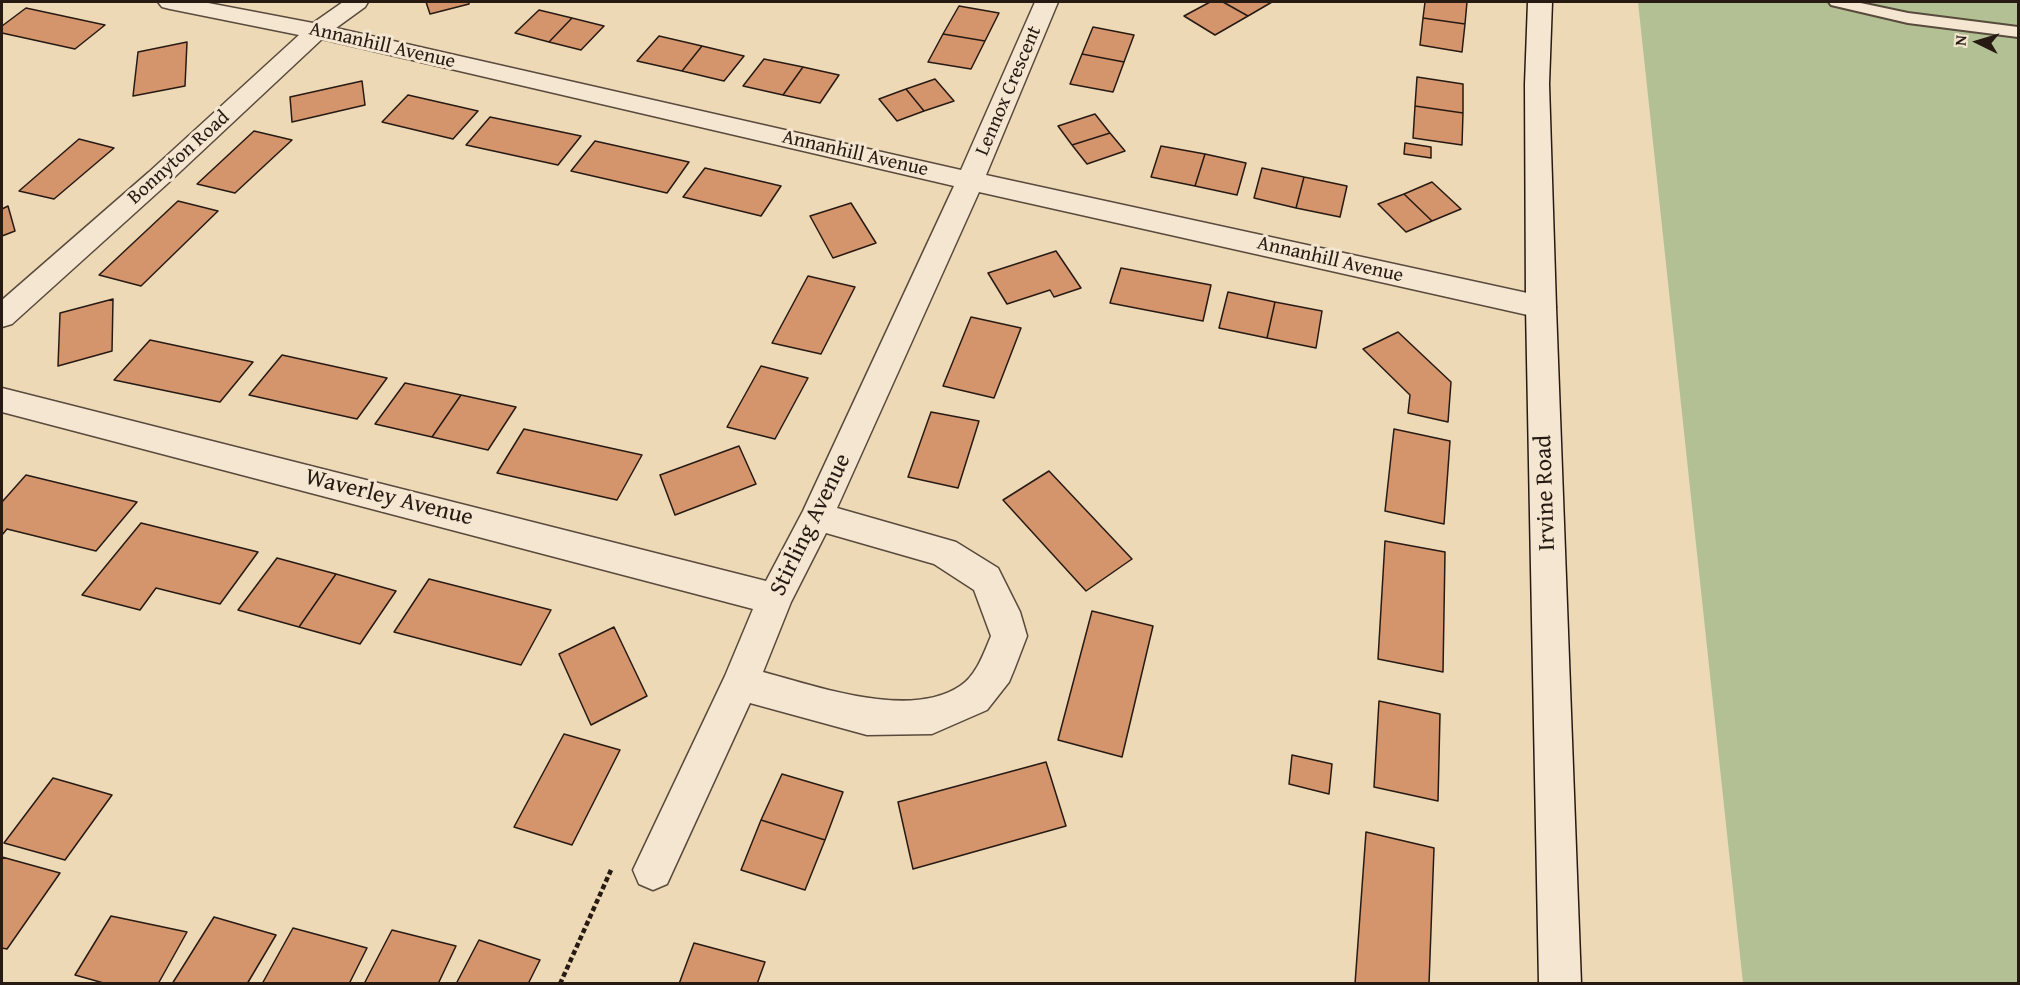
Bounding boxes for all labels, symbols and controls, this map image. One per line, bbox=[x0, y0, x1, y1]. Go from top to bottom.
north arrow bbox=[1948, 12, 2008, 72]
street label: Annanhill Avenue bbox=[307, 18, 457, 74]
street label: Lennox Crescent bbox=[971, 22, 1047, 160]
text: N bbox=[1948, 34, 1972, 47]
street label: Bonnyton Road bbox=[123, 106, 235, 210]
street label: Annanhill Avenue bbox=[780, 126, 930, 182]
street label: Annanhill Avenue bbox=[1255, 232, 1405, 288]
street label: Irvine Road bbox=[1530, 434, 1562, 552]
street label: Stirling Avenue bbox=[764, 449, 858, 601]
street label: Waverley Avenue bbox=[302, 463, 476, 533]

